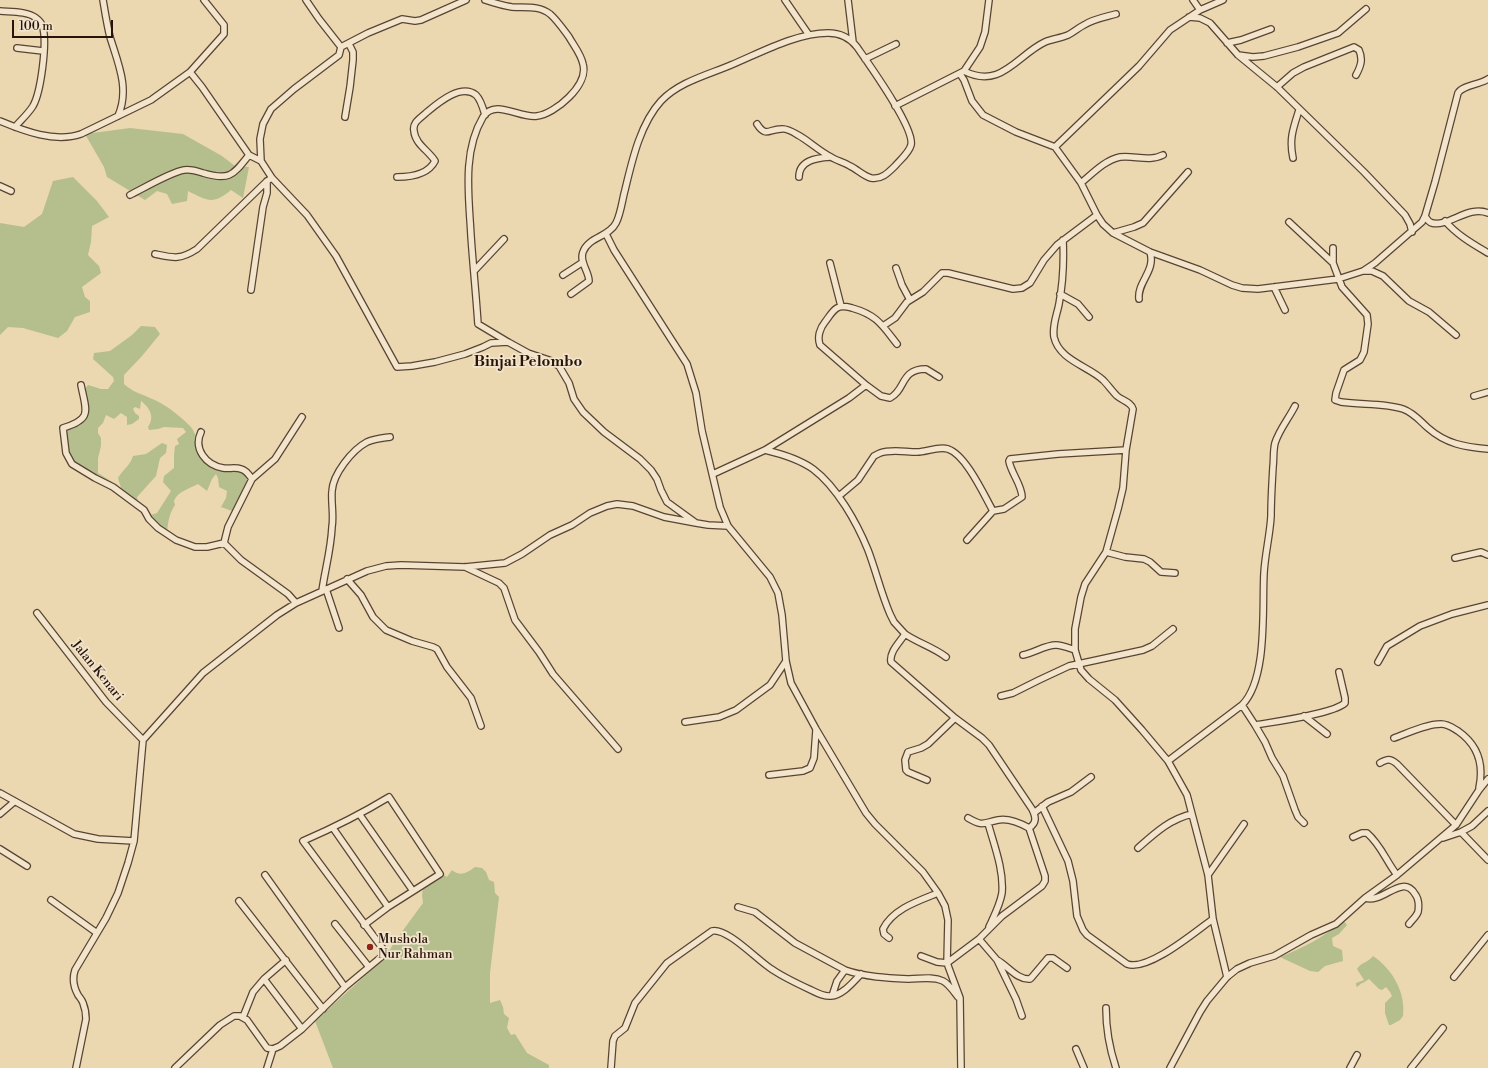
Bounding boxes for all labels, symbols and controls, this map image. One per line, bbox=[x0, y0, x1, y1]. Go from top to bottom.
scale bar bbox=[14, 12, 115, 38]
text: 100 m bbox=[19, 19, 53, 34]
district label: Binjai Pelombo bbox=[474, 353, 582, 371]
street label: Jalan Kenari bbox=[68, 638, 126, 704]
place label: Mushola Nur Rahman bbox=[378, 932, 453, 963]
marker: Mushola Nur Rahman bbox=[365, 942, 375, 952]

